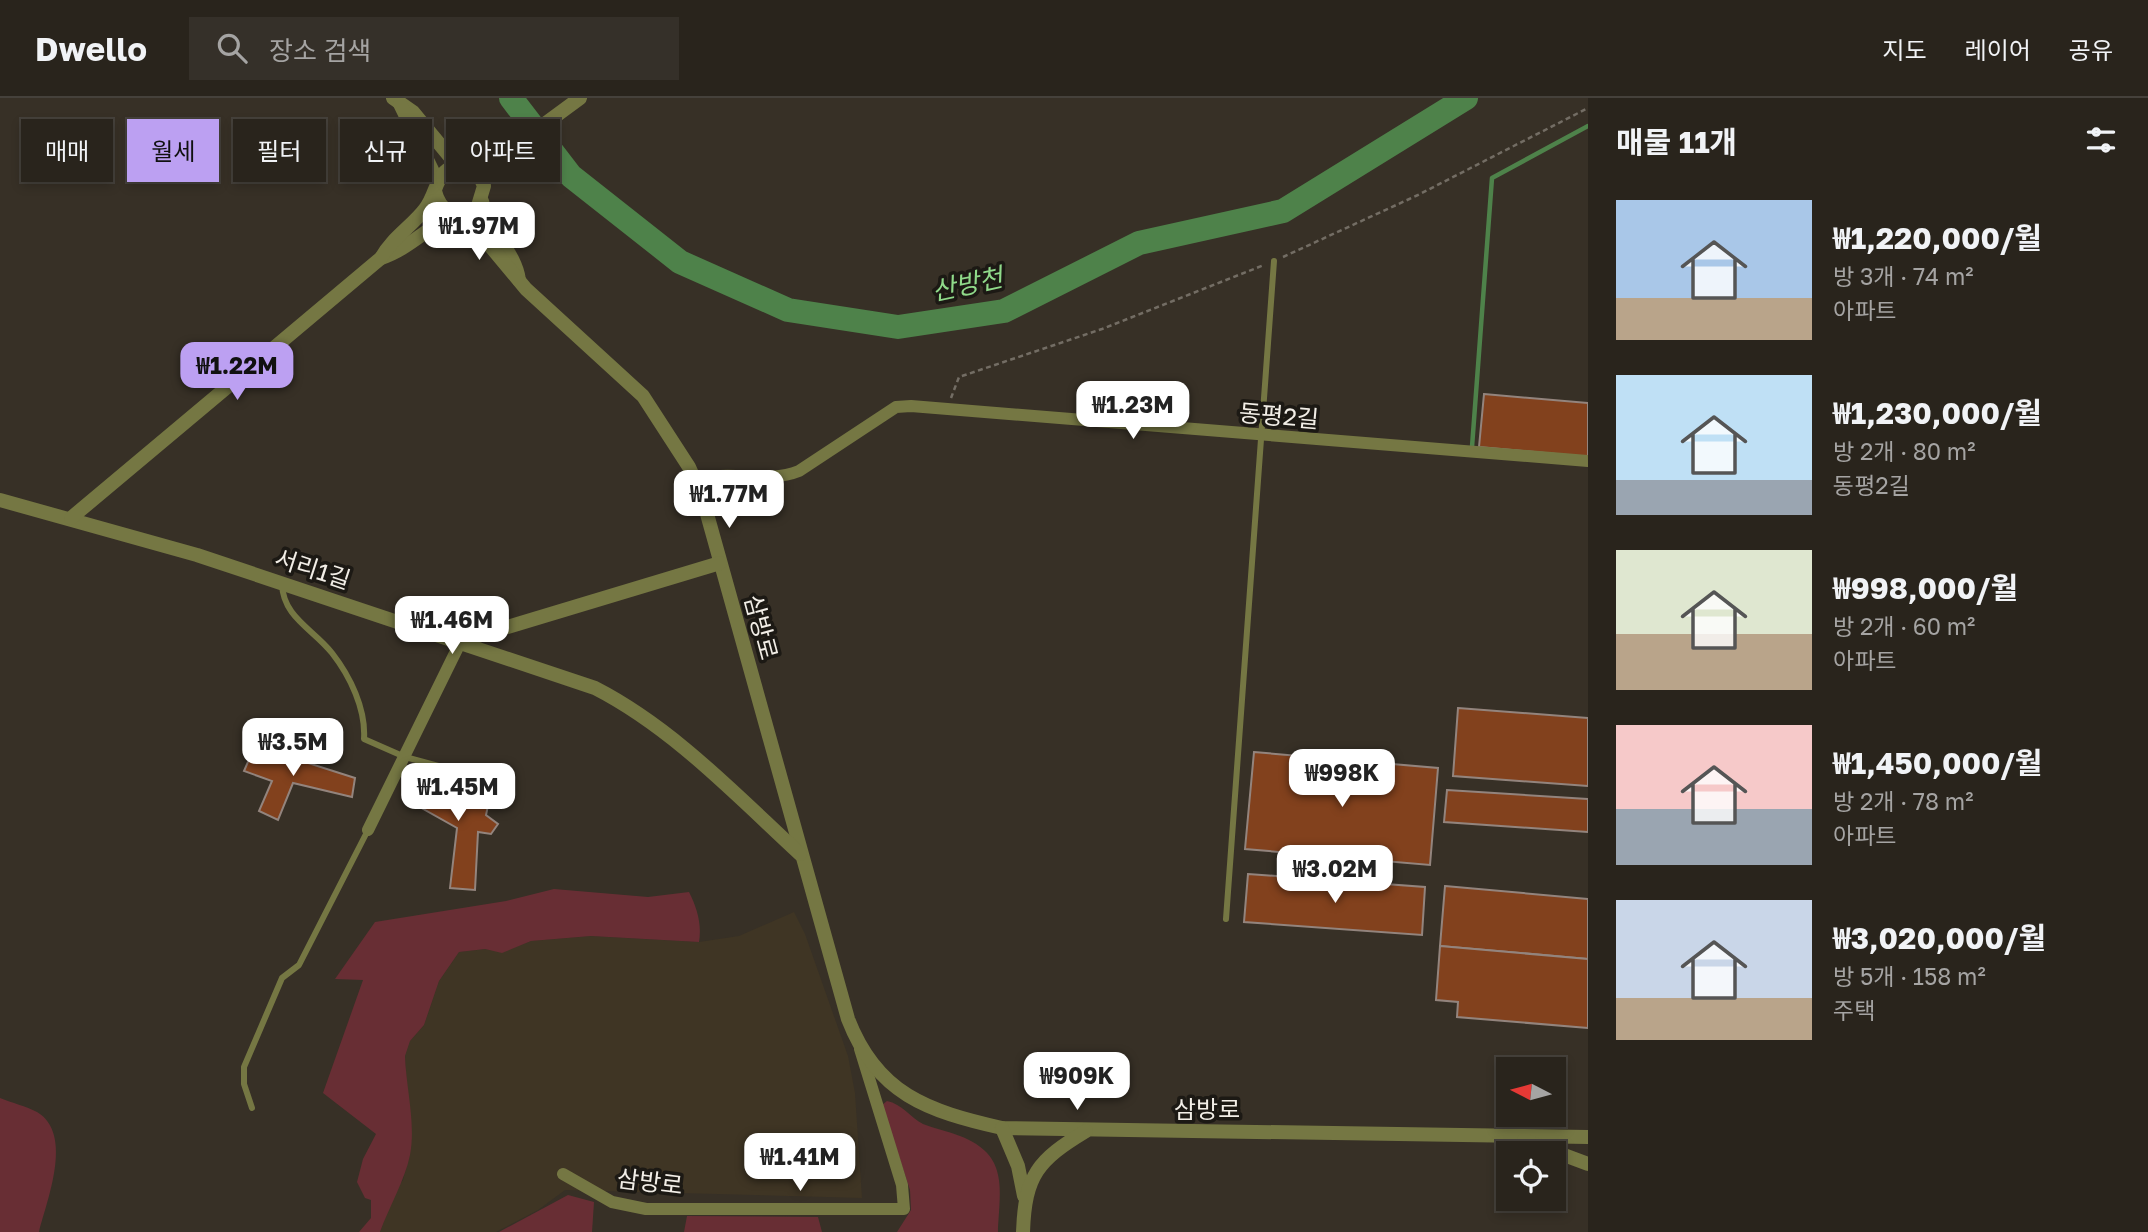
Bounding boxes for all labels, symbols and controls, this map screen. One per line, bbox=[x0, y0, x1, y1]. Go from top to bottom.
search box bbox=[189, 17, 679, 80]
text: Dwello bbox=[35, 29, 147, 68]
icon: search bbox=[213, 29, 251, 67]
text: 장소 검색 bbox=[269, 35, 371, 66]
text: 지도 bbox=[1882, 35, 1927, 64]
text: 레이어 bbox=[1965, 35, 2031, 64]
text: 공유 bbox=[2069, 35, 2113, 64]
chip: 매매 bbox=[21, 119, 113, 182]
chip: 월세 bbox=[127, 119, 219, 182]
chip: 필터 bbox=[233, 119, 326, 182]
chip: 신규 bbox=[340, 119, 432, 182]
chip: 아파트 bbox=[446, 119, 560, 182]
icon: filters bbox=[2082, 121, 2120, 159]
text: 매물 11개 bbox=[1616, 124, 1737, 160]
pin: ₩1.97M bbox=[422, 202, 536, 262]
text: ₩1.97M bbox=[439, 211, 519, 239]
text: ₩1,220,000/월 bbox=[1833, 220, 2042, 256]
icon: home bbox=[1672, 228, 1756, 312]
water label: 산방천 bbox=[929, 261, 1008, 307]
text: 방 3개 · 74 m² bbox=[1833, 262, 1974, 290]
text: 아파트 bbox=[1833, 296, 1896, 324]
pin: ₩1.22M bbox=[180, 342, 294, 402]
text: ₩1.22M bbox=[196, 351, 278, 379]
pin: ₩1.23M bbox=[1076, 382, 1190, 441]
text: ₩1.23M bbox=[1092, 390, 1174, 418]
text: ₩1,230,000/월 bbox=[1833, 395, 2042, 431]
street label: 동평2길 bbox=[1238, 397, 1320, 433]
icon: home bbox=[1672, 403, 1756, 487]
text: 방 2개 · 80 m² bbox=[1833, 437, 1976, 465]
pin: ₩1.77M bbox=[672, 470, 786, 530]
text: 동평2길 bbox=[1833, 471, 1910, 499]
text: ₩1.77M bbox=[690, 479, 768, 507]
street label: 서리1길 bbox=[271, 542, 355, 594]
text: ₩998,000/월 bbox=[1833, 570, 2018, 606]
icon: home bbox=[1672, 578, 1756, 662]
street label: 삼방로 bbox=[739, 591, 785, 663]
pin: ₩1.46M bbox=[395, 596, 509, 656]
text: ₩1.46M bbox=[411, 605, 493, 633]
text: 방 2개 · 60 m² bbox=[1833, 612, 1975, 640]
text: 아파트 bbox=[1833, 646, 1896, 674]
pin: ₩3.5M bbox=[244, 718, 342, 778]
text: ₩3.5M bbox=[258, 727, 328, 755]
text: ₩1,450,000/월 bbox=[1833, 745, 2042, 781]
pin: ₩998K bbox=[1293, 750, 1391, 809]
icon: home bbox=[1672, 753, 1756, 837]
text: ₩998K bbox=[1305, 758, 1379, 786]
pin: ₩1.45M bbox=[401, 764, 515, 823]
text: ₩1.45M bbox=[417, 772, 499, 800]
text: 방 2개 · 78 m² bbox=[1833, 787, 1973, 815]
text: 아파트 bbox=[1833, 821, 1896, 849]
pin: ₩3.02M bbox=[1278, 846, 1392, 905]
text: ₩3.02M bbox=[1293, 854, 1377, 882]
text: ₩3,020,000/월 bbox=[1833, 920, 2046, 956]
icon: home bbox=[1672, 928, 1756, 1012]
text: 방 5개 · 158 m² bbox=[1833, 962, 1986, 990]
text: 주택 bbox=[1833, 996, 1875, 1024]
pin: ₩909K bbox=[1028, 1052, 1126, 1112]
north arrow bbox=[1496, 1057, 1566, 1127]
map controls bbox=[1496, 1057, 1566, 1211]
text: ₩909K bbox=[1040, 1061, 1114, 1089]
street label: 삼방로 bbox=[1174, 1094, 1240, 1123]
pin: ₩1.41M bbox=[743, 1134, 857, 1193]
button: locate bbox=[1496, 1141, 1566, 1211]
text: ₩1.41M bbox=[760, 1142, 840, 1170]
street label: 삼방로 bbox=[615, 1163, 685, 1199]

